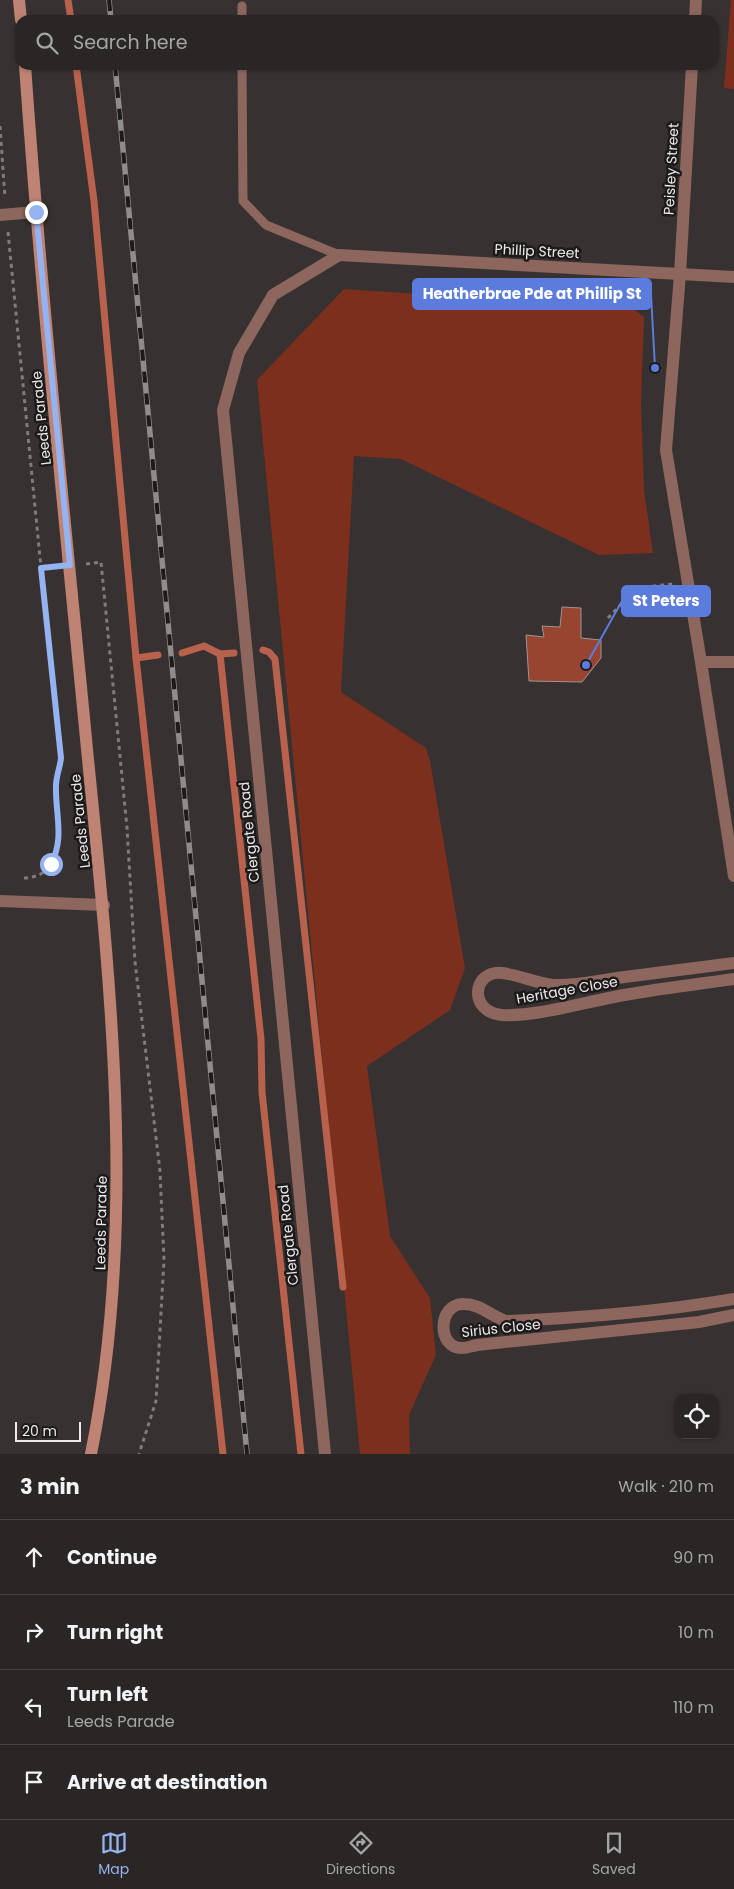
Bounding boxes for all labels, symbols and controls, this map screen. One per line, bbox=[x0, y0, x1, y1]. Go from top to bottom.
search box bbox=[15, 15, 719, 70]
icon: search bbox=[33, 29, 61, 57]
text: Search here bbox=[73, 29, 187, 56]
street label: Peisley Street bbox=[659, 122, 683, 216]
route end bbox=[25, 201, 48, 224]
street label: Phillip Street bbox=[494, 239, 580, 263]
callout: Heatherbrae Pde at Phillip St bbox=[413, 279, 651, 309]
text: Heatherbrae Pde at Phillip St bbox=[423, 283, 641, 304]
street label: Leeds Parade bbox=[26, 370, 56, 466]
callout: St Peters bbox=[622, 586, 710, 616]
text: St Peters bbox=[632, 590, 700, 611]
street label: Leeds Parade bbox=[65, 773, 95, 869]
street label: Clergate Road bbox=[234, 781, 264, 883]
route start bbox=[40, 853, 63, 876]
street label: Heritage Close bbox=[515, 971, 620, 1009]
street label: Leeds Parade bbox=[90, 1175, 112, 1270]
street label: Clergate Road bbox=[273, 1184, 303, 1286]
street label: Sirius Close bbox=[460, 1314, 542, 1342]
map controls bbox=[674, 1394, 719, 1439]
button: locate bbox=[674, 1394, 719, 1439]
scale bar bbox=[15, 1419, 81, 1442]
text: 20 m bbox=[22, 1421, 57, 1441]
text: 3 min bbox=[20, 1472, 80, 1501]
text: Walk · 210 m bbox=[618, 1475, 714, 1498]
icon: ahead bbox=[20, 1543, 48, 1571]
text: Continue bbox=[67, 1544, 157, 1571]
text: 90 m bbox=[673, 1546, 714, 1569]
icon: right bbox=[20, 1618, 48, 1646]
text: Turn right bbox=[67, 1619, 163, 1646]
text: 10 m bbox=[678, 1621, 714, 1644]
text: Turn left bbox=[67, 1681, 148, 1708]
icon: left bbox=[20, 1693, 48, 1721]
text: 110 m bbox=[673, 1696, 714, 1719]
text: Leeds Parade bbox=[67, 1710, 175, 1733]
icon: arrive bbox=[20, 1768, 48, 1796]
text: Arrive at destination bbox=[67, 1769, 268, 1796]
tab: Map bbox=[98, 1829, 129, 1880]
tab: Directions bbox=[326, 1829, 395, 1880]
tab: Saved bbox=[592, 1829, 636, 1880]

